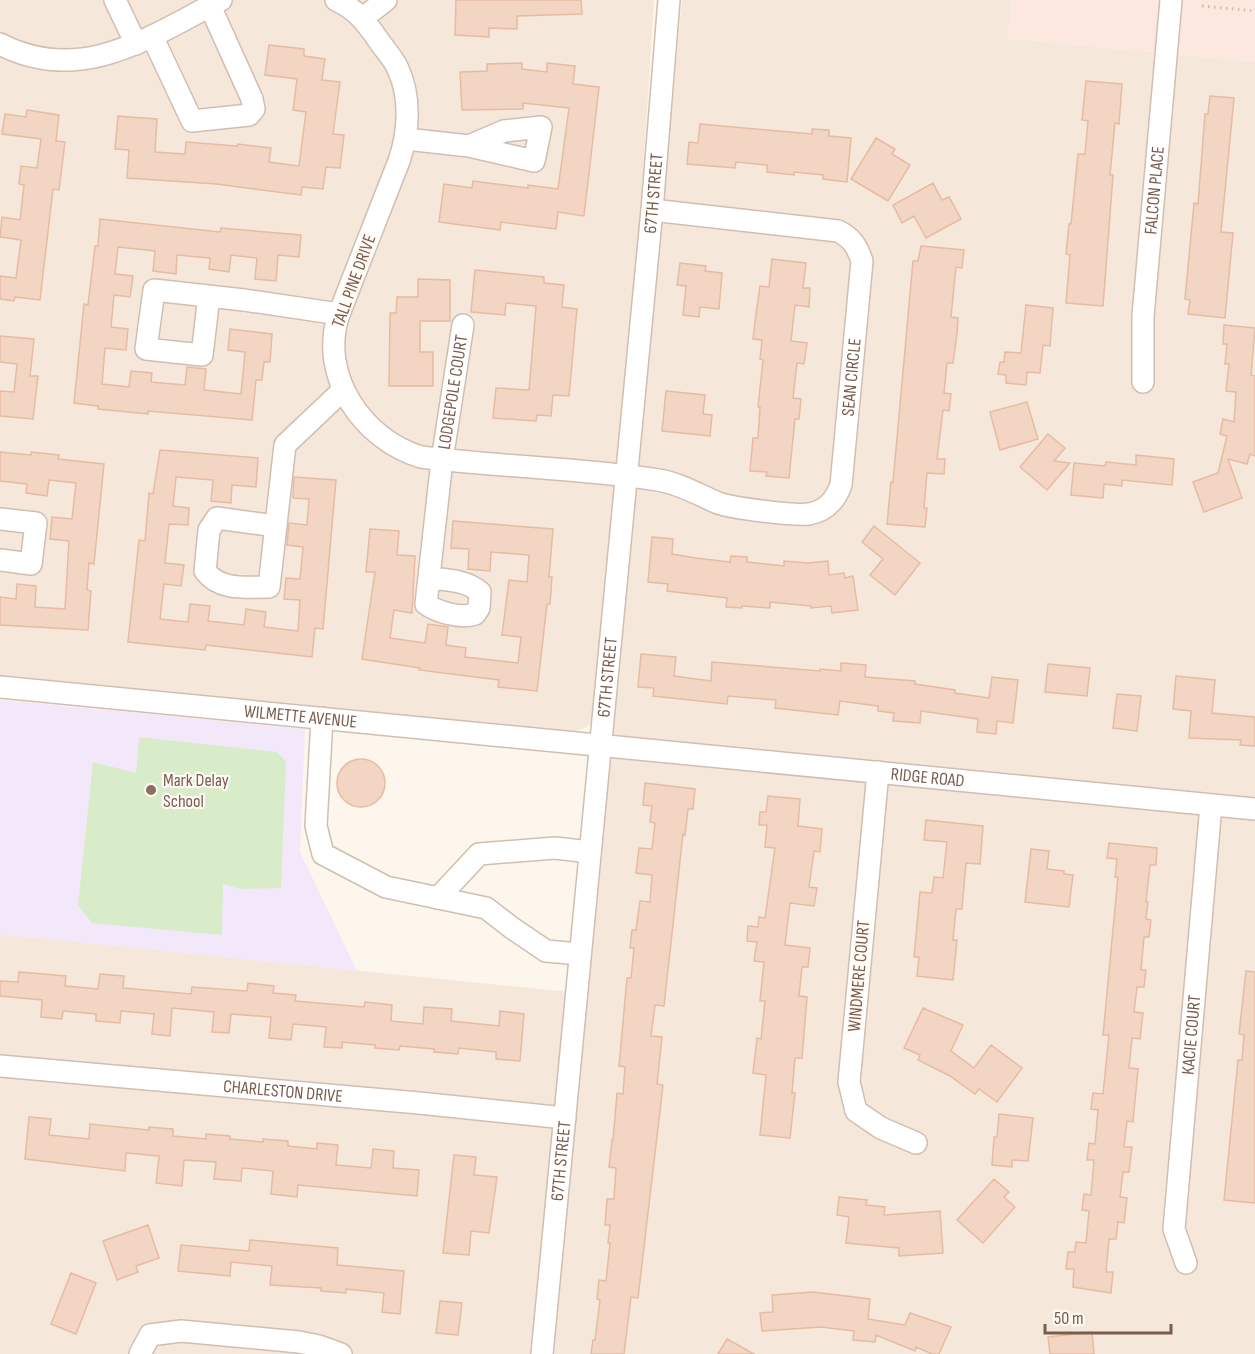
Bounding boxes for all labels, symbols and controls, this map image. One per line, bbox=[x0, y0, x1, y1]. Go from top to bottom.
street label: FALCON PLACE bbox=[1140, 145, 1168, 236]
street label: 67TH STREET bbox=[639, 152, 667, 234]
street label: TALL PINE DRIVE bbox=[327, 232, 381, 330]
street label: LODGEPOLE COURT bbox=[433, 333, 472, 451]
street label: SEAN CIRCLE bbox=[837, 337, 865, 417]
street label: 67TH STREET bbox=[593, 636, 621, 718]
street label: WILMETTE AVENUE bbox=[243, 700, 358, 732]
street label: RIDGE ROAD bbox=[890, 763, 965, 791]
place label: Mark Delay School bbox=[163, 770, 229, 812]
marker: Mark Delay School bbox=[144, 783, 158, 797]
street label: WINDMERE COURT bbox=[844, 919, 874, 1033]
street label: KACIE COURT bbox=[1177, 994, 1205, 1076]
street label: CHARLESTON DRIVE bbox=[222, 1075, 344, 1107]
street label: 67TH STREET bbox=[546, 1120, 575, 1202]
scale bar bbox=[1045, 1297, 1171, 1335]
text: 50 m bbox=[1054, 1308, 1084, 1329]

